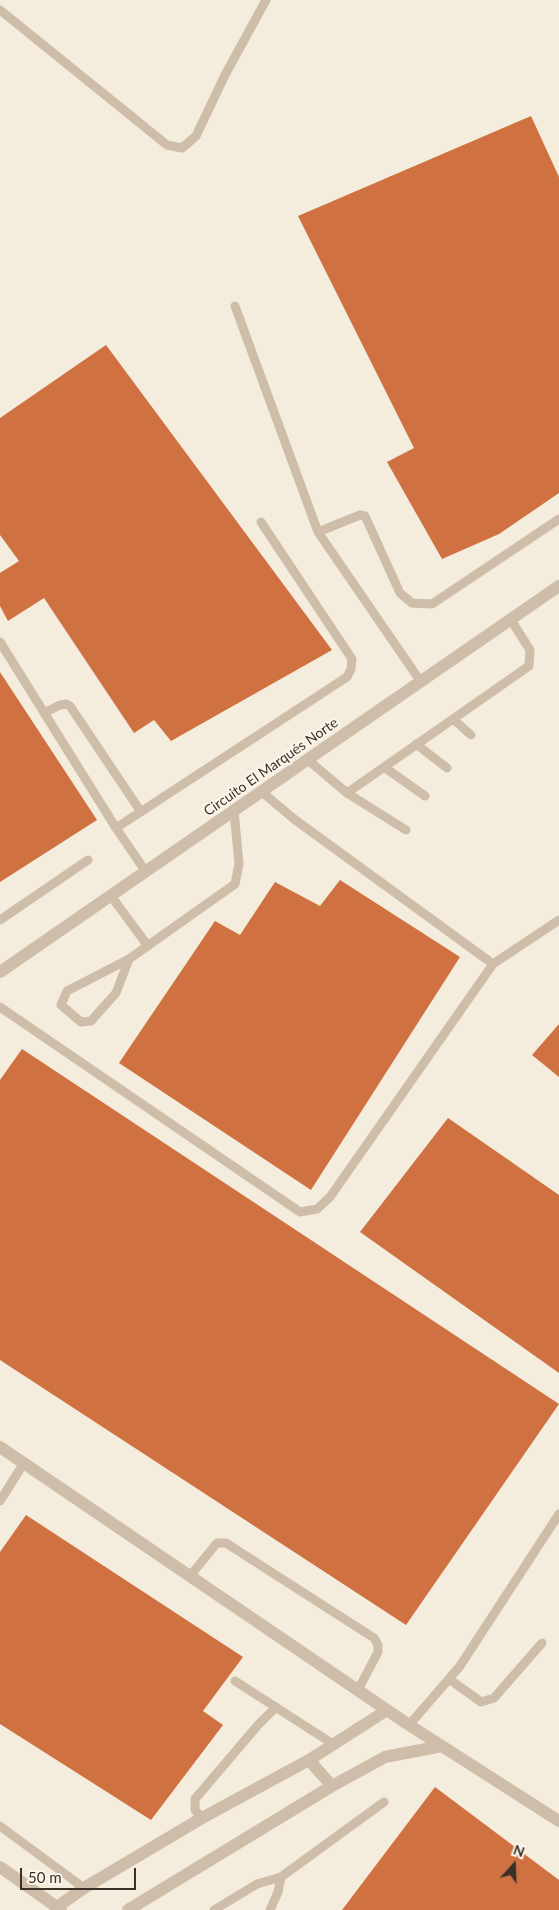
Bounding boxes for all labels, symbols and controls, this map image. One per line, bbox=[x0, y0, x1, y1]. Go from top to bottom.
street label: Circuito El Marqués Norte bbox=[201, 714, 341, 820]
north arrow bbox=[489, 1840, 539, 1890]
text: N bbox=[511, 1841, 527, 1860]
scale bar bbox=[22, 1858, 139, 1890]
text: 50 m bbox=[28, 1868, 62, 1886]

